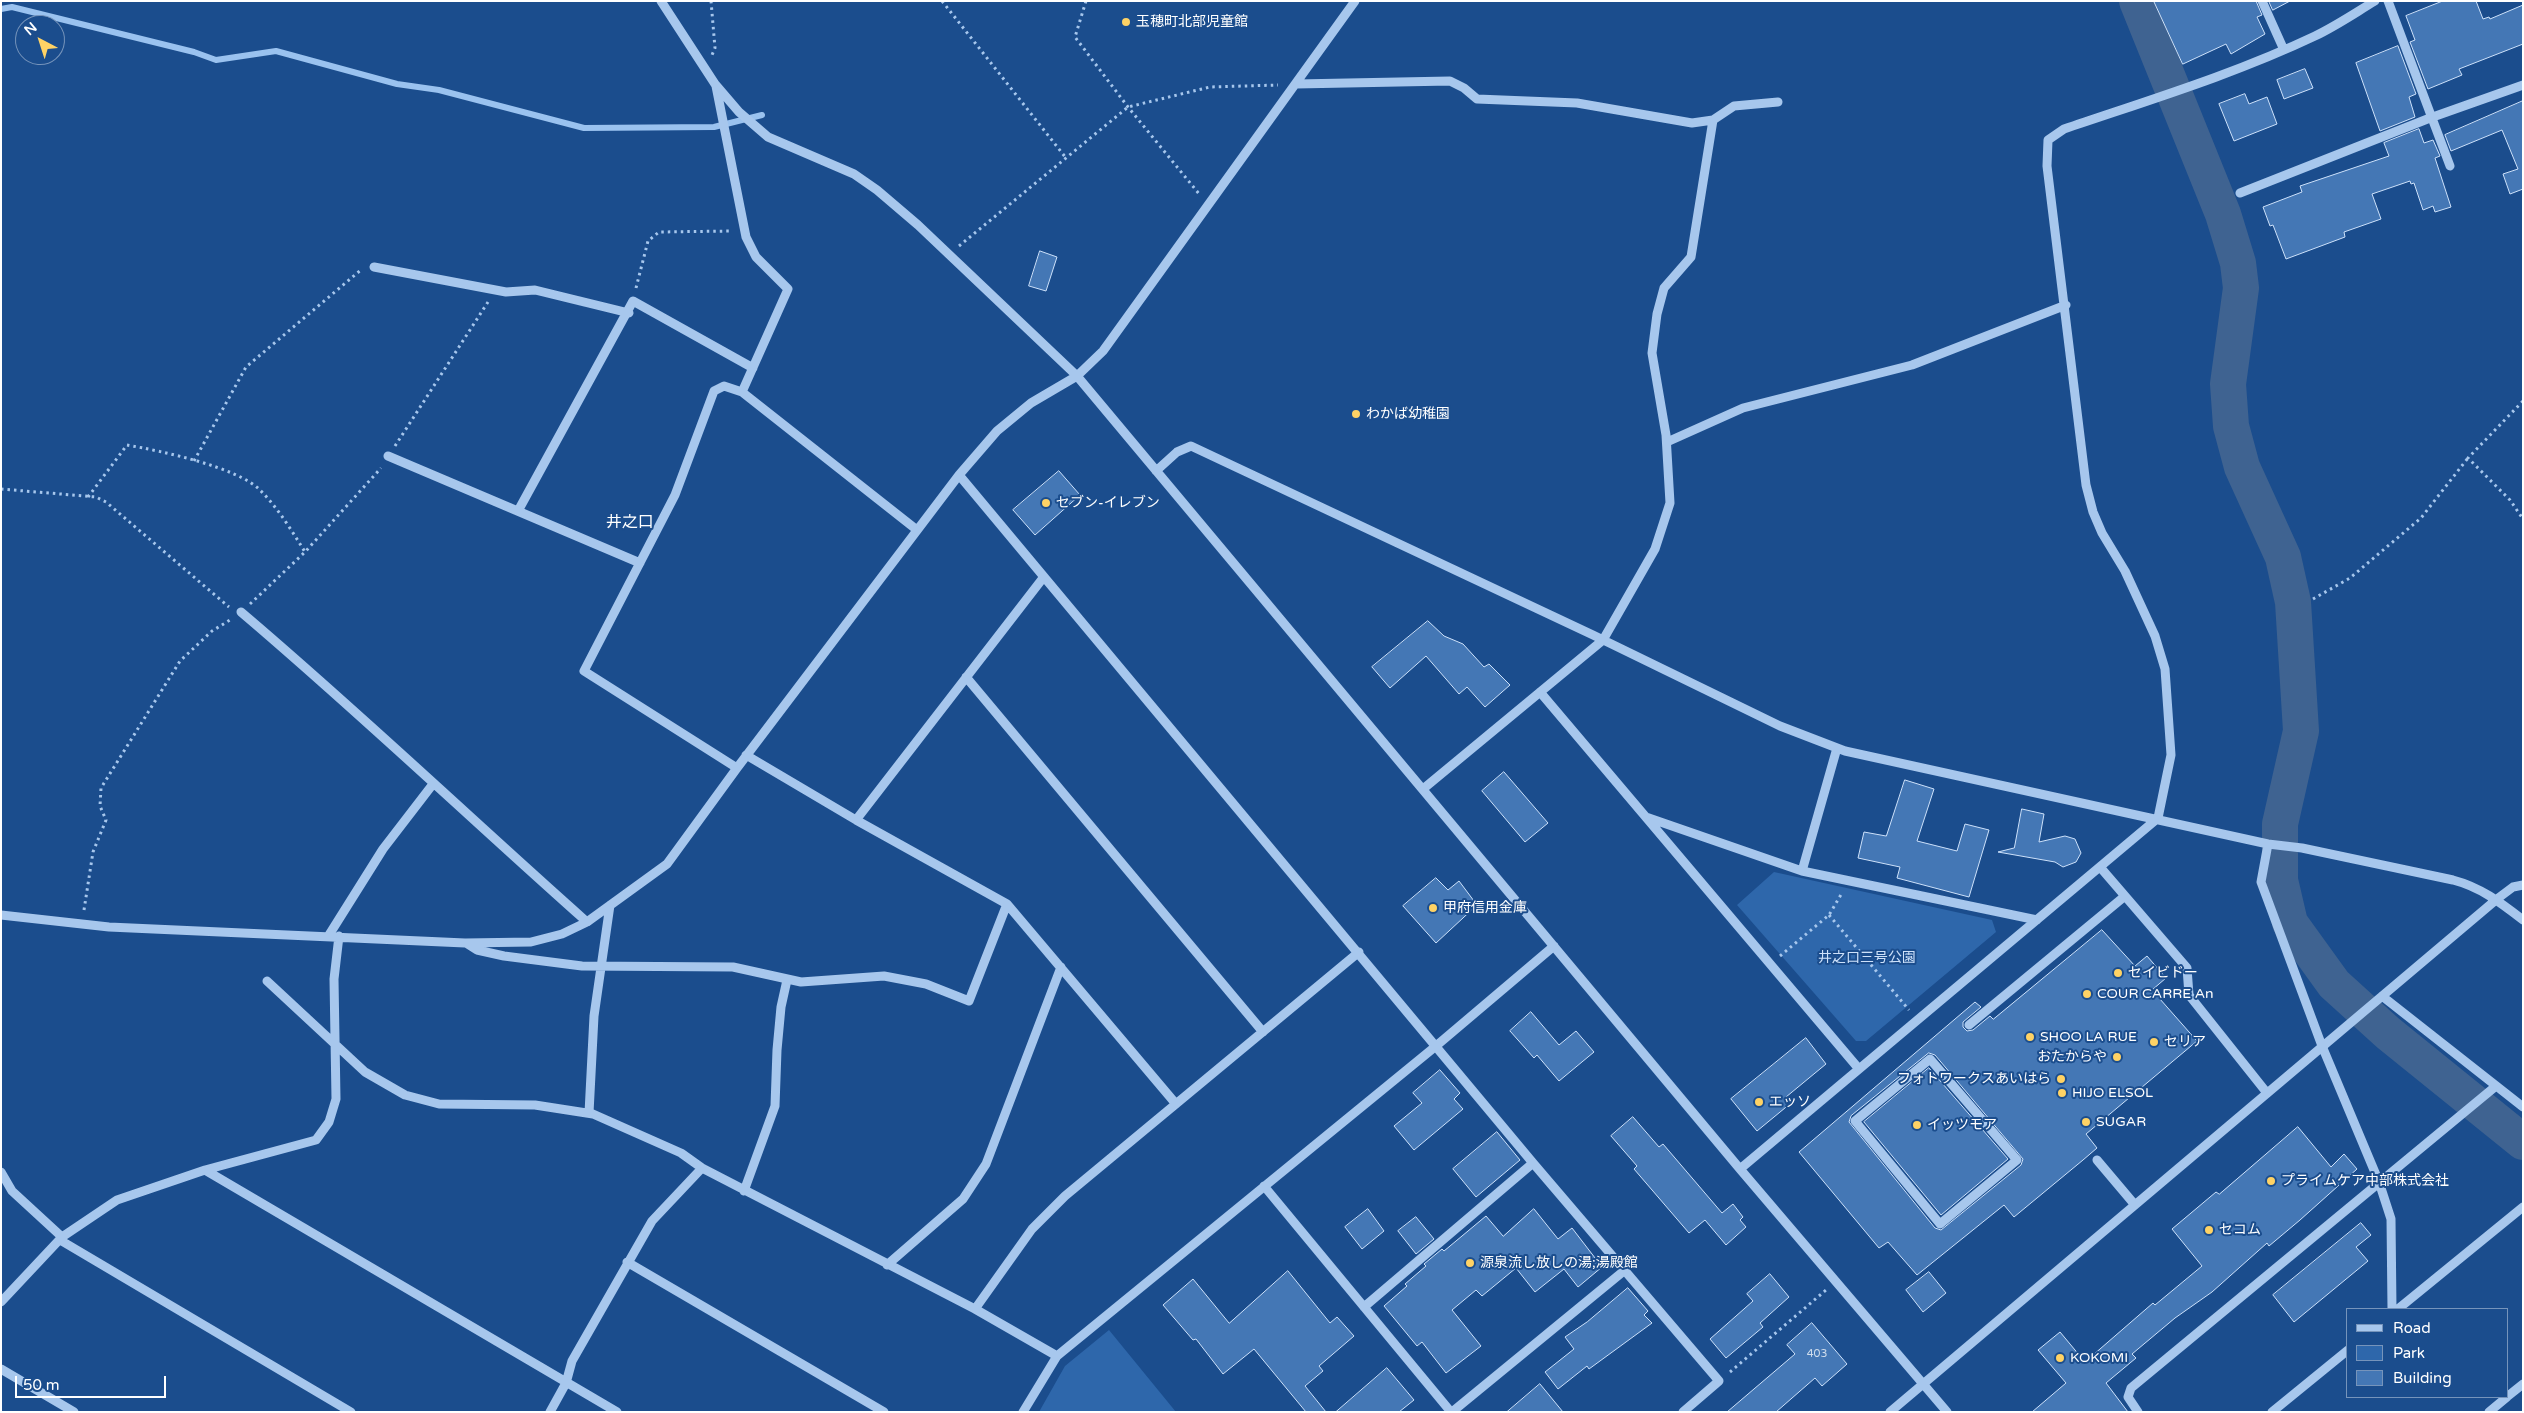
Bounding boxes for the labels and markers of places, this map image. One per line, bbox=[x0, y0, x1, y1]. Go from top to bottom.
place label: 玉穂町北部児童館 bbox=[1136, 14, 1248, 30]
marker: 玉穂町北部児童館 bbox=[1120, 16, 1132, 28]
place label: わかば幼稚園 bbox=[1366, 406, 1450, 422]
marker: わかば幼稚園 bbox=[1350, 408, 1362, 420]
place label: セブン-イレブン bbox=[1056, 495, 1160, 511]
marker: セブン-イレブン bbox=[1040, 497, 1052, 509]
place label: 甲府信用金庫 bbox=[1443, 900, 1527, 916]
marker: 甲府信用金庫 bbox=[1427, 902, 1439, 914]
place label: セイビドー bbox=[2128, 965, 2198, 981]
marker: セイビドー bbox=[2112, 967, 2124, 979]
place label: COUR CARRE An bbox=[2097, 986, 2214, 1002]
marker: COUR CARRE An bbox=[2081, 988, 2093, 1000]
place label: SHOO LA RUE bbox=[2040, 1029, 2137, 1045]
marker: SHOO LA RUE bbox=[2024, 1031, 2036, 1043]
place label: セリア bbox=[2164, 1034, 2206, 1050]
marker: セリア bbox=[2148, 1036, 2160, 1048]
place label: おたからや bbox=[2037, 1049, 2107, 1065]
marker: おたからや bbox=[2111, 1051, 2123, 1063]
place label: フォトワークスあいはら bbox=[1897, 1071, 2051, 1087]
marker: フォトワークスあいはら bbox=[2055, 1073, 2067, 1085]
place label: HIJO ELSOL bbox=[2072, 1085, 2153, 1101]
marker: HIJO ELSOL bbox=[2056, 1087, 2068, 1099]
place label: エッソ bbox=[1769, 1094, 1811, 1110]
marker: エッソ bbox=[1753, 1096, 1765, 1108]
place label: SUGAR bbox=[2096, 1114, 2146, 1130]
marker: SUGAR bbox=[2080, 1116, 2092, 1128]
place label: イッツモア bbox=[1927, 1117, 1997, 1133]
marker: イッツモア bbox=[1911, 1119, 1923, 1131]
place label: プライムケア中部株式会社 bbox=[2281, 1173, 2449, 1189]
marker: プライムケア中部株式会社 bbox=[2265, 1175, 2277, 1187]
place label: セコム bbox=[2219, 1222, 2261, 1238]
marker: セコム bbox=[2203, 1224, 2215, 1236]
place label: 源泉流し放しの湯;湯殿館 bbox=[1480, 1255, 1638, 1271]
marker: 源泉流し放しの湯;湯殿館 bbox=[1464, 1257, 1476, 1269]
place label: KOKOMI bbox=[2070, 1350, 2128, 1366]
marker: KOKOMI bbox=[2054, 1352, 2066, 1364]

